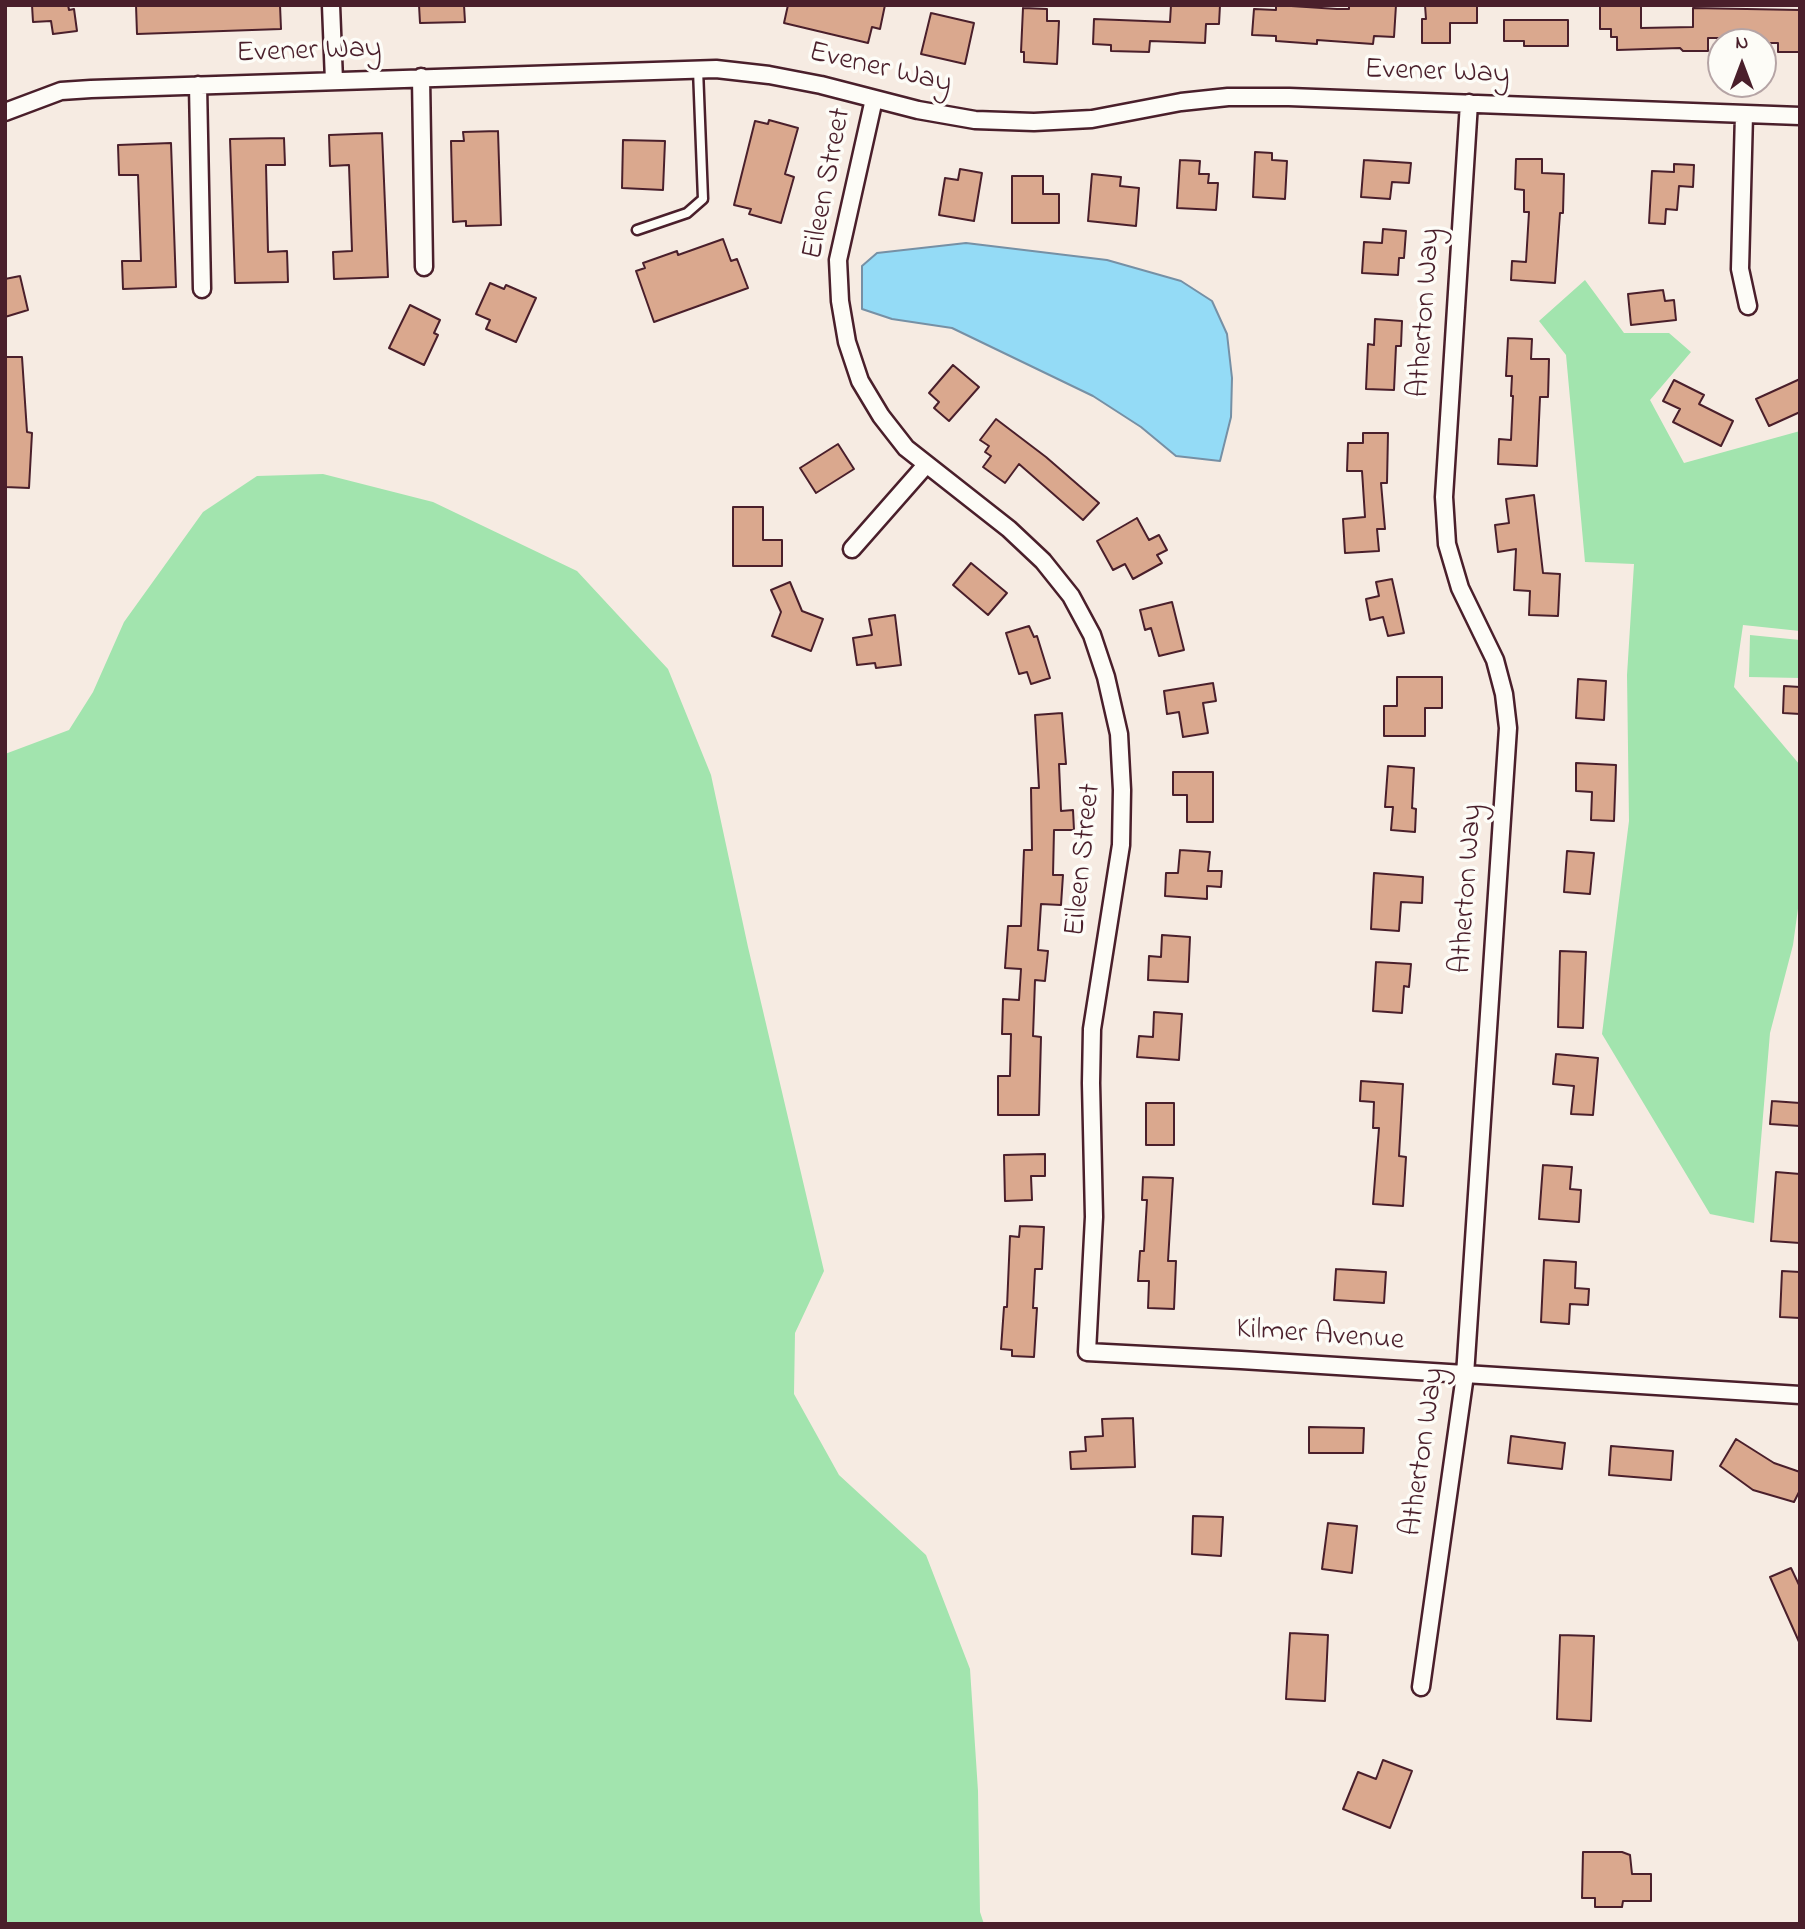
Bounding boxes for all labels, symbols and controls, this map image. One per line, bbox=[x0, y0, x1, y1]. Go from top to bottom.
north arrow bbox=[1707, 28, 1777, 98]
text: N bbox=[1736, 30, 1748, 57]
street label: Evener Way bbox=[236, 32, 382, 74]
street label: Evener Way bbox=[805, 36, 955, 104]
street label: Evener Way bbox=[1364, 53, 1510, 95]
street label: Eileen Street bbox=[797, 105, 861, 263]
street label: Atherton Way bbox=[1403, 227, 1451, 399]
street label: Eileen Street bbox=[1059, 782, 1111, 938]
street label: Atherton Way bbox=[1445, 803, 1493, 975]
street label: Kilmer Avenue bbox=[1235, 1313, 1405, 1361]
street label: Atherton Way bbox=[1395, 1365, 1455, 1539]

